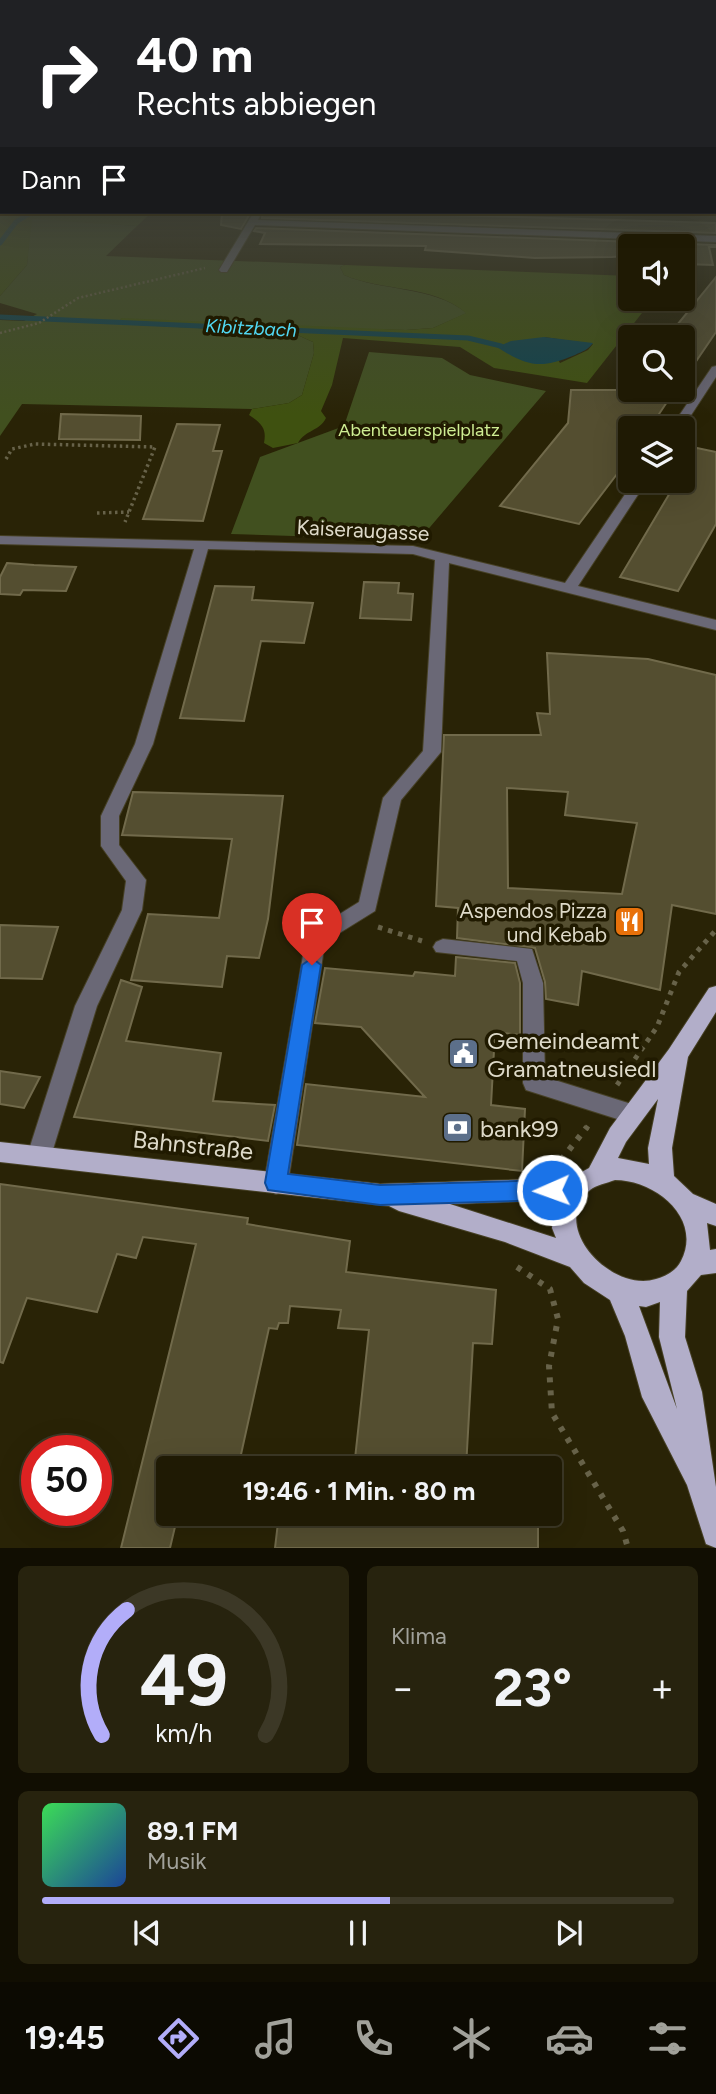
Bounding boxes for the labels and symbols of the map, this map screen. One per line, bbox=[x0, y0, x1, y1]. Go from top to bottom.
water label: Kibitzbach bbox=[205, 314, 298, 342]
park label: Abenteuerspielplatz bbox=[338, 419, 500, 441]
street label: Kaiseraugasse bbox=[296, 514, 430, 546]
pin bbox=[282, 893, 342, 965]
place label: Aspendos Pizza und Kebab bbox=[460, 898, 607, 947]
restaurant icon: Aspendos Pizza und Kebab bbox=[613, 905, 647, 939]
place label: Gemeindeamt Gramatneusiedl bbox=[487, 1026, 656, 1083]
public building icon: Gemeindeamt Gramatneusiedl bbox=[447, 1037, 481, 1071]
bank icon: bank99 bbox=[440, 1111, 474, 1145]
place label: bank99 bbox=[480, 1114, 559, 1143]
street label: Bahnstraße bbox=[131, 1124, 255, 1166]
position arrow bbox=[515, 1153, 589, 1227]
speed limit sign: 50 bbox=[21, 1435, 112, 1526]

